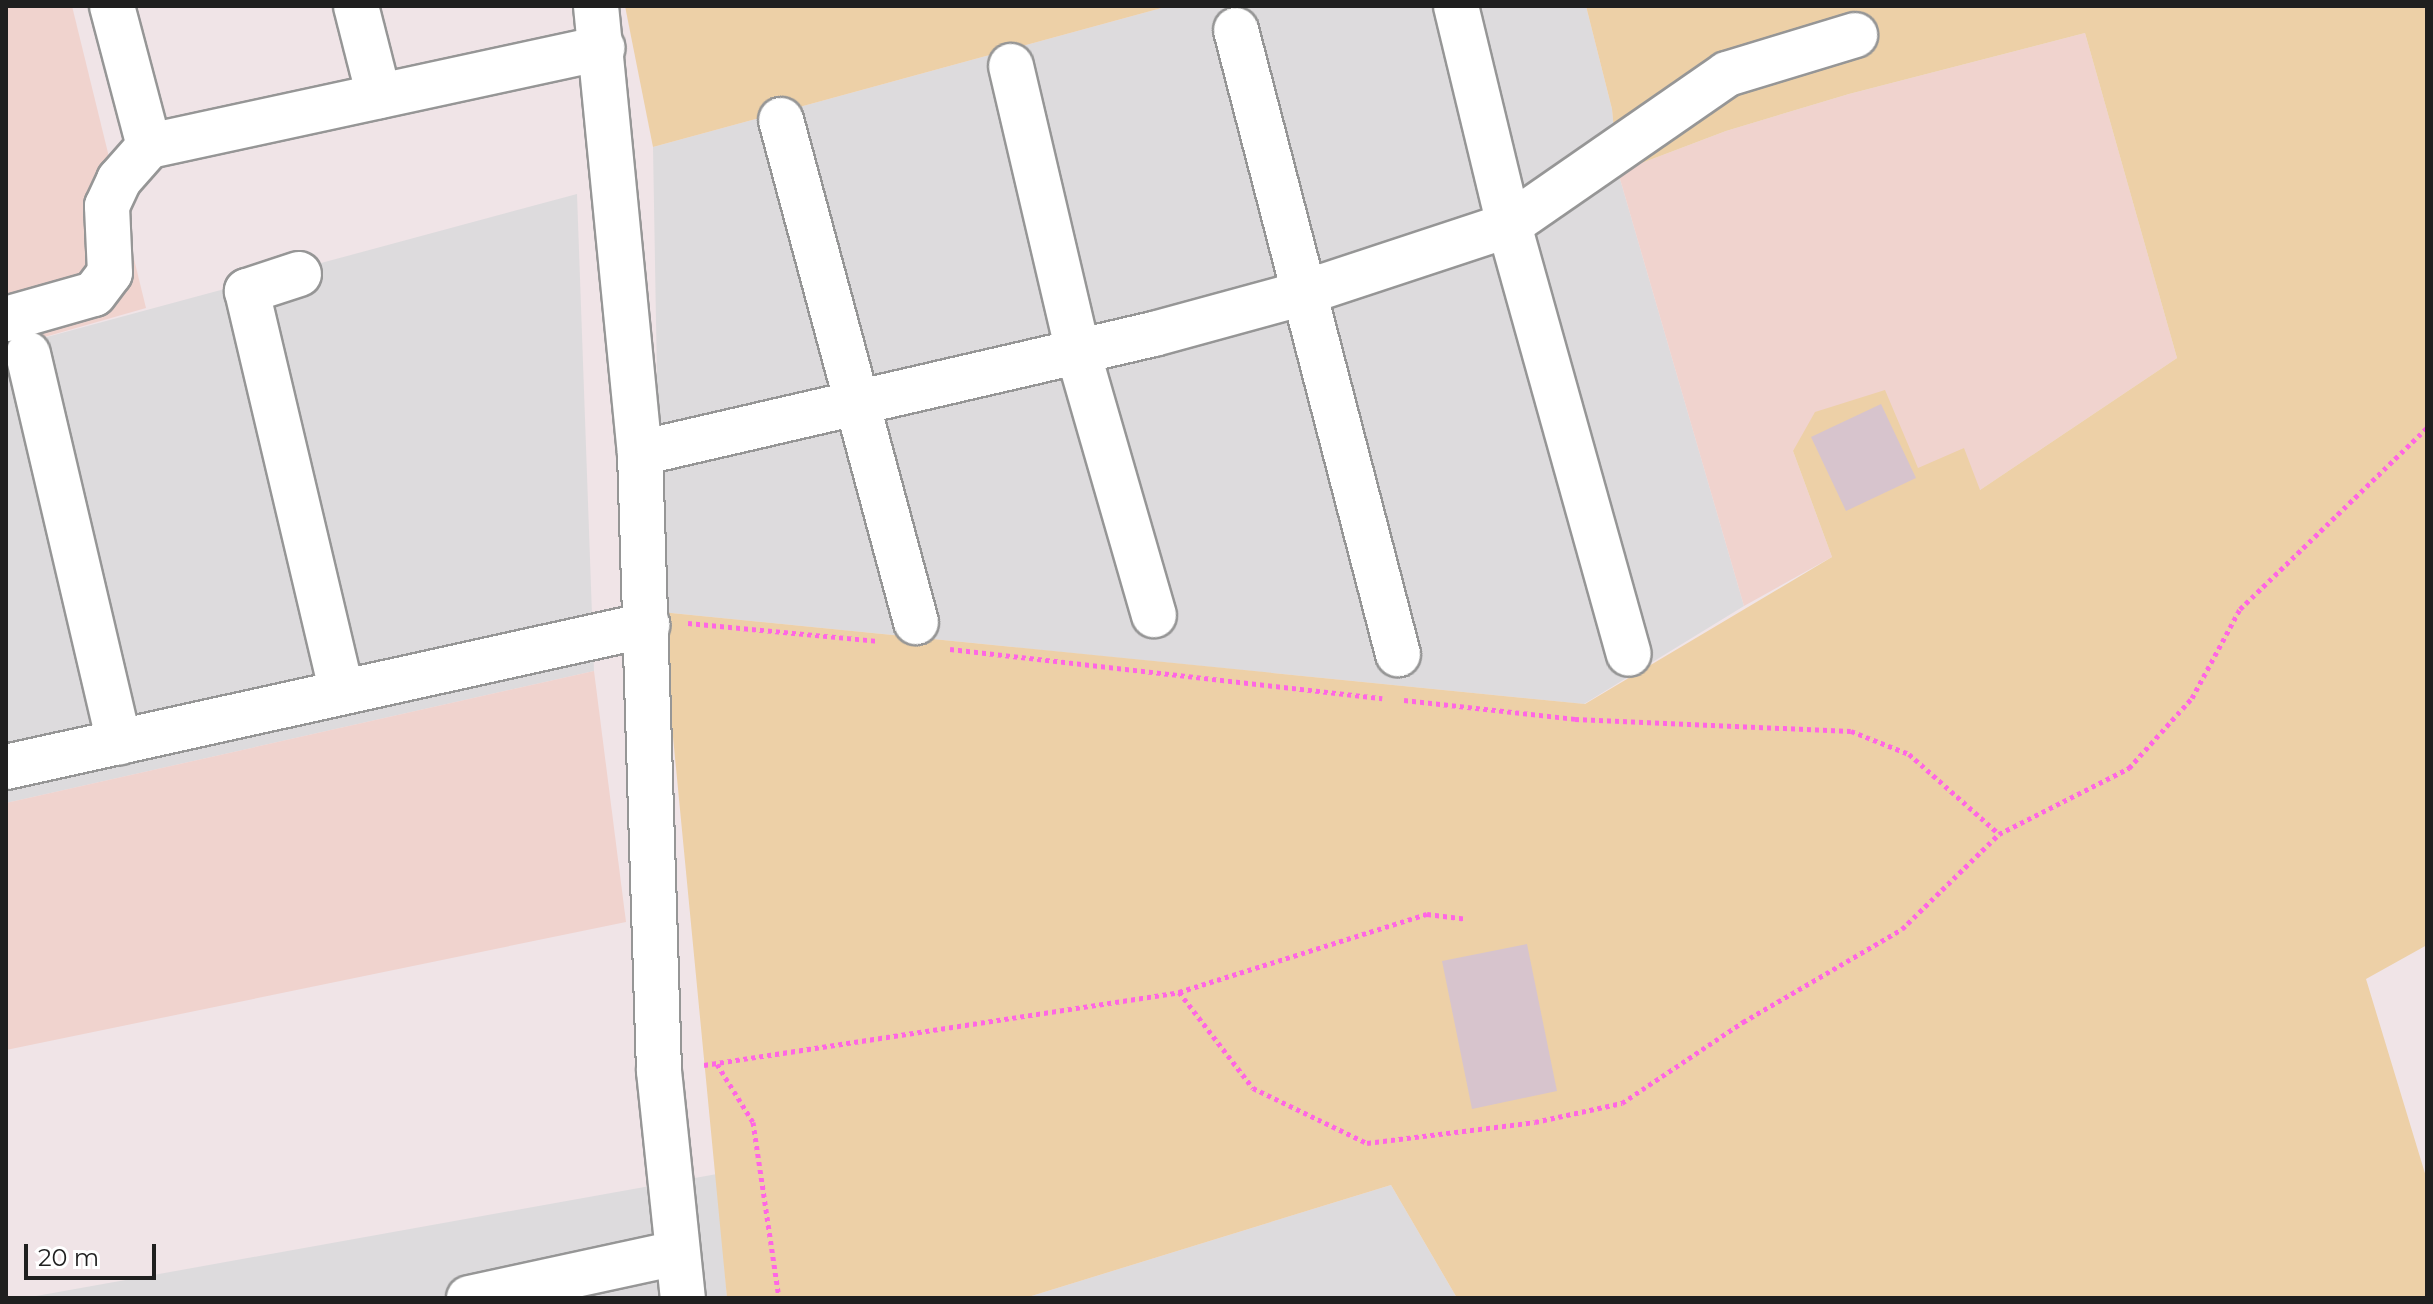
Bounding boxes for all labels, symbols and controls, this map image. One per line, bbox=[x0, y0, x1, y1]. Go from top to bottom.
scale bar bbox=[28, 1228, 160, 1278]
text: 20 m bbox=[38, 1243, 99, 1272]

